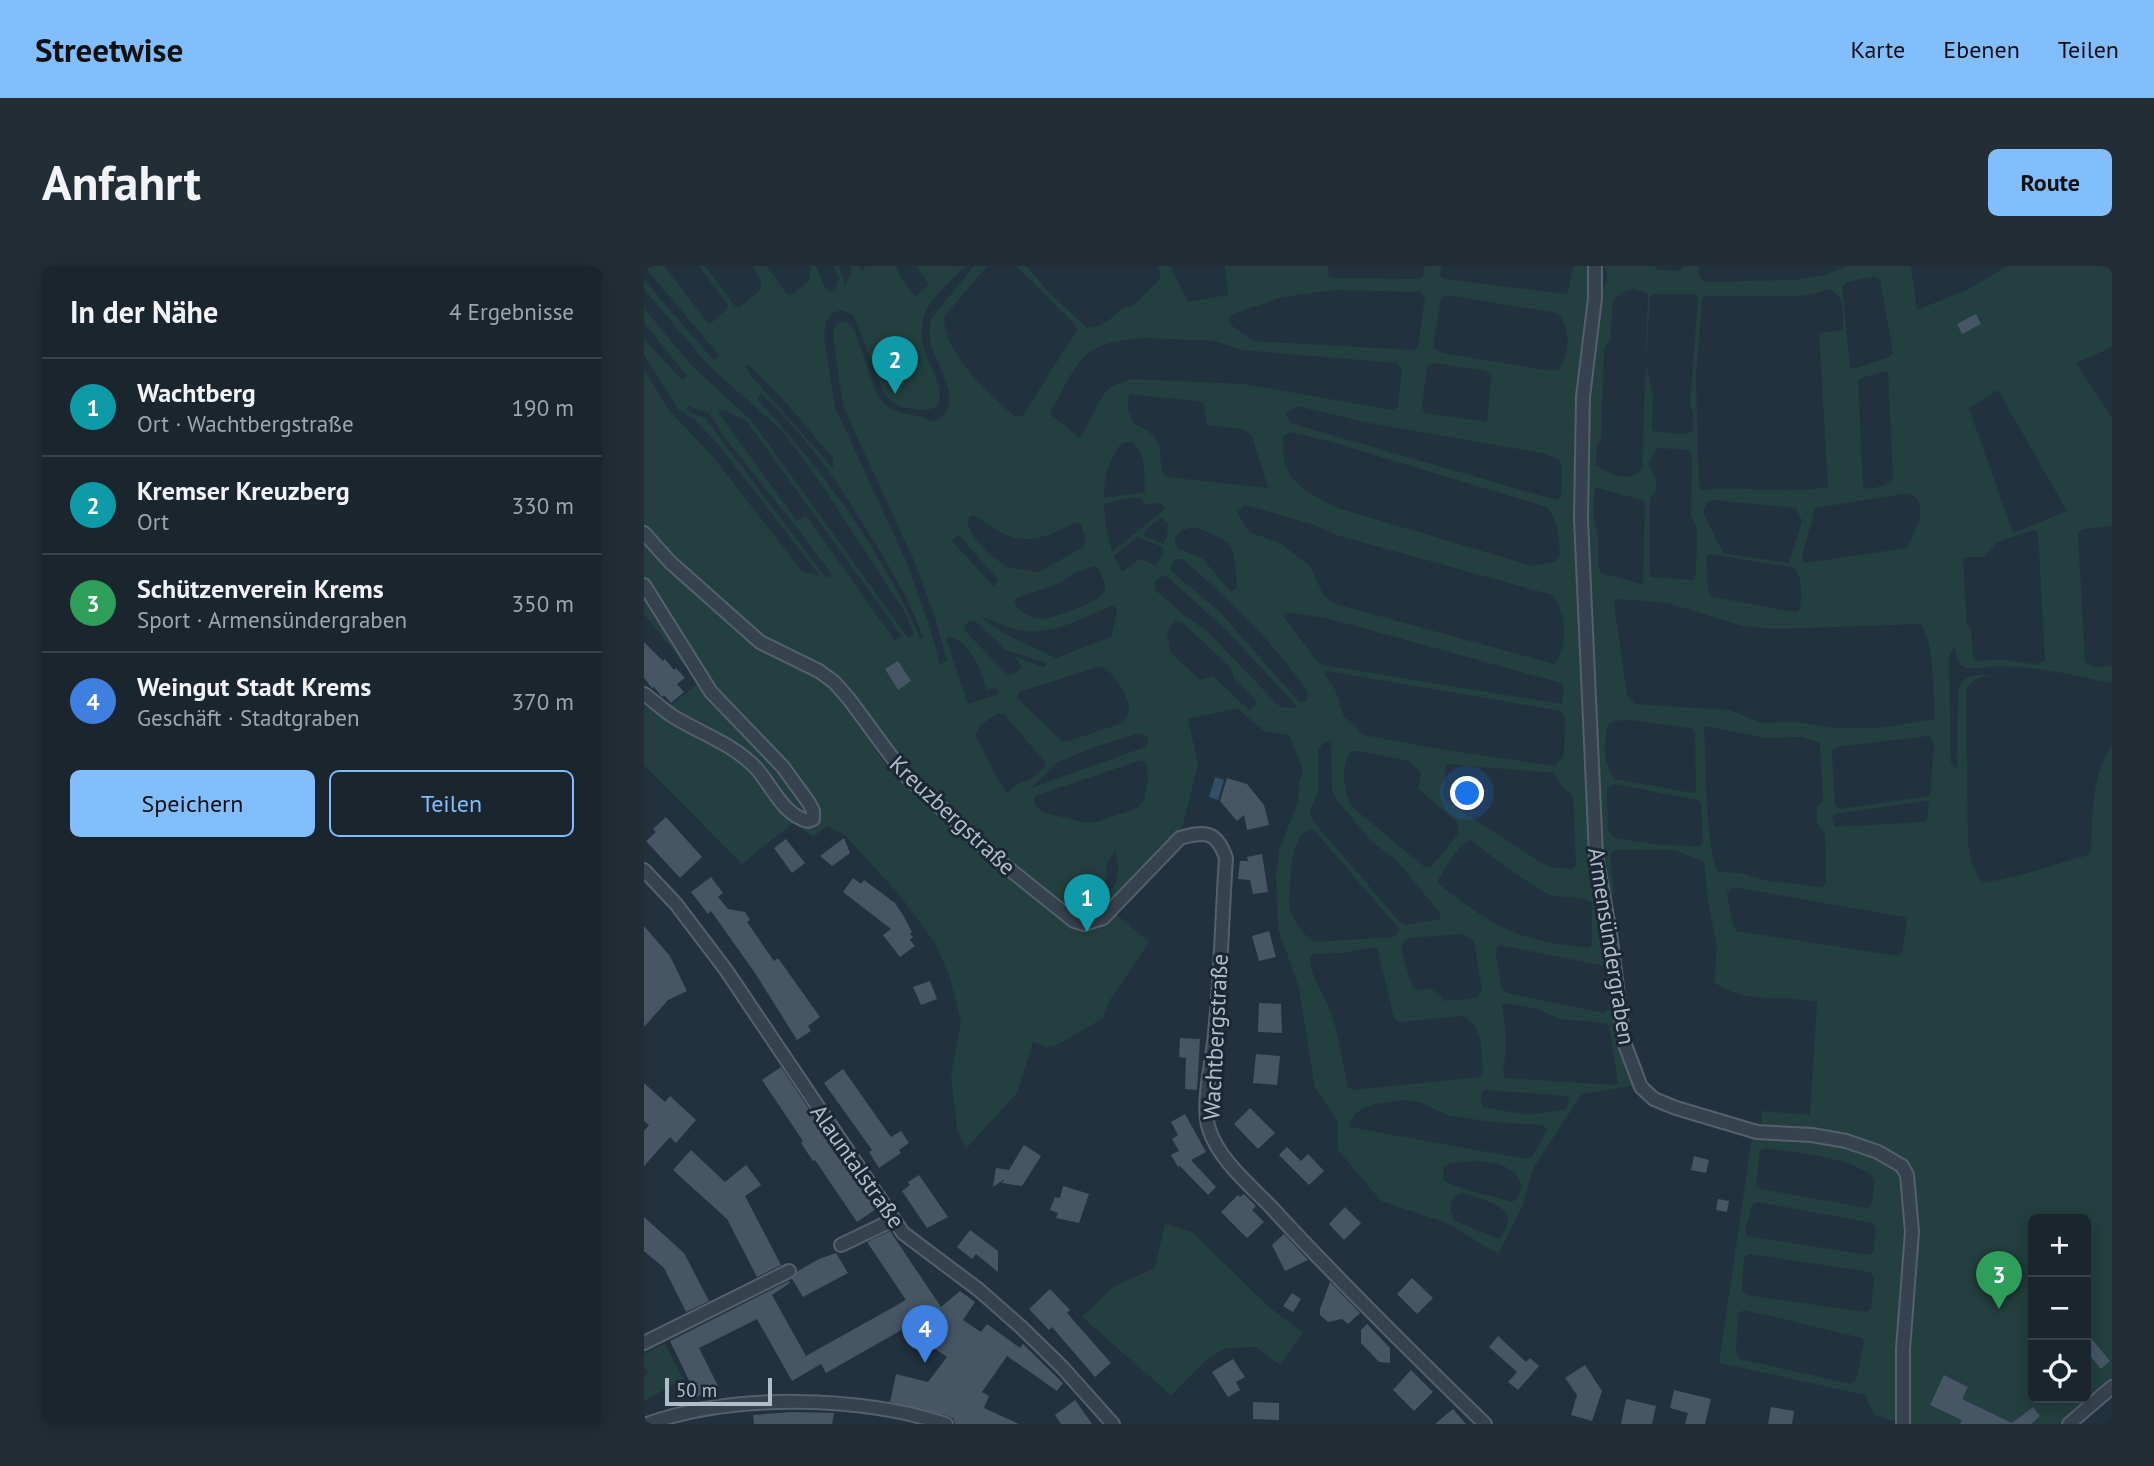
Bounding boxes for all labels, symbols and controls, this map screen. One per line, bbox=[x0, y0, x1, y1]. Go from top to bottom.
text: Streetwise bbox=[35, 28, 183, 71]
text: Karte bbox=[1851, 34, 1905, 65]
text: Ebenen bbox=[1943, 34, 2020, 65]
text: Teilen bbox=[2058, 34, 2119, 65]
button: Route bbox=[1988, 149, 2112, 216]
text: Anfahrt bbox=[42, 150, 201, 214]
text: In der Nähe bbox=[70, 292, 218, 331]
text: 4 Ergebnisse bbox=[449, 297, 574, 326]
pin: 2 bbox=[872, 336, 918, 394]
text: Wachtberg bbox=[137, 376, 256, 409]
text: 1 bbox=[86, 393, 100, 422]
text: 190 m bbox=[512, 393, 574, 422]
text: Ort · Wachtbergstraße bbox=[137, 409, 354, 438]
text: Kremser Kreuzberg bbox=[137, 474, 350, 507]
text: 2 bbox=[86, 491, 100, 520]
text: 330 m bbox=[512, 491, 574, 520]
text: Ort bbox=[137, 507, 169, 536]
text: Schützenverein Krems bbox=[137, 572, 384, 605]
text: 3 bbox=[86, 589, 100, 618]
text: 350 m bbox=[512, 589, 574, 618]
text: Sport · Armensündergraben bbox=[137, 605, 407, 634]
text: Weingut Stadt Krems bbox=[137, 670, 371, 703]
text: 4 bbox=[86, 687, 100, 716]
text: 370 m bbox=[512, 687, 574, 716]
text: Geschäft · Stadtgraben bbox=[137, 703, 360, 732]
street label: Kreuzbergstraße bbox=[884, 749, 1022, 881]
button: Speichern bbox=[70, 770, 315, 837]
button: Teilen bbox=[329, 770, 574, 837]
your location bbox=[1450, 776, 1484, 810]
street label: Armensündergraben bbox=[1582, 845, 1642, 1047]
pin: 1 bbox=[1064, 874, 1110, 932]
street label: Wachtbergstraße bbox=[1196, 953, 1234, 1121]
street label: Alauntalstraße bbox=[805, 1098, 911, 1234]
map controls bbox=[2028, 1214, 2091, 1403]
button: + bbox=[2028, 1214, 2091, 1277]
pin: 3 bbox=[1976, 1251, 2022, 1309]
button: − bbox=[2028, 1277, 2091, 1340]
pin: 4 bbox=[902, 1305, 948, 1363]
button: locate bbox=[2028, 1340, 2091, 1403]
scale bar bbox=[665, 1375, 772, 1407]
text: 50 m bbox=[676, 1378, 717, 1402]

